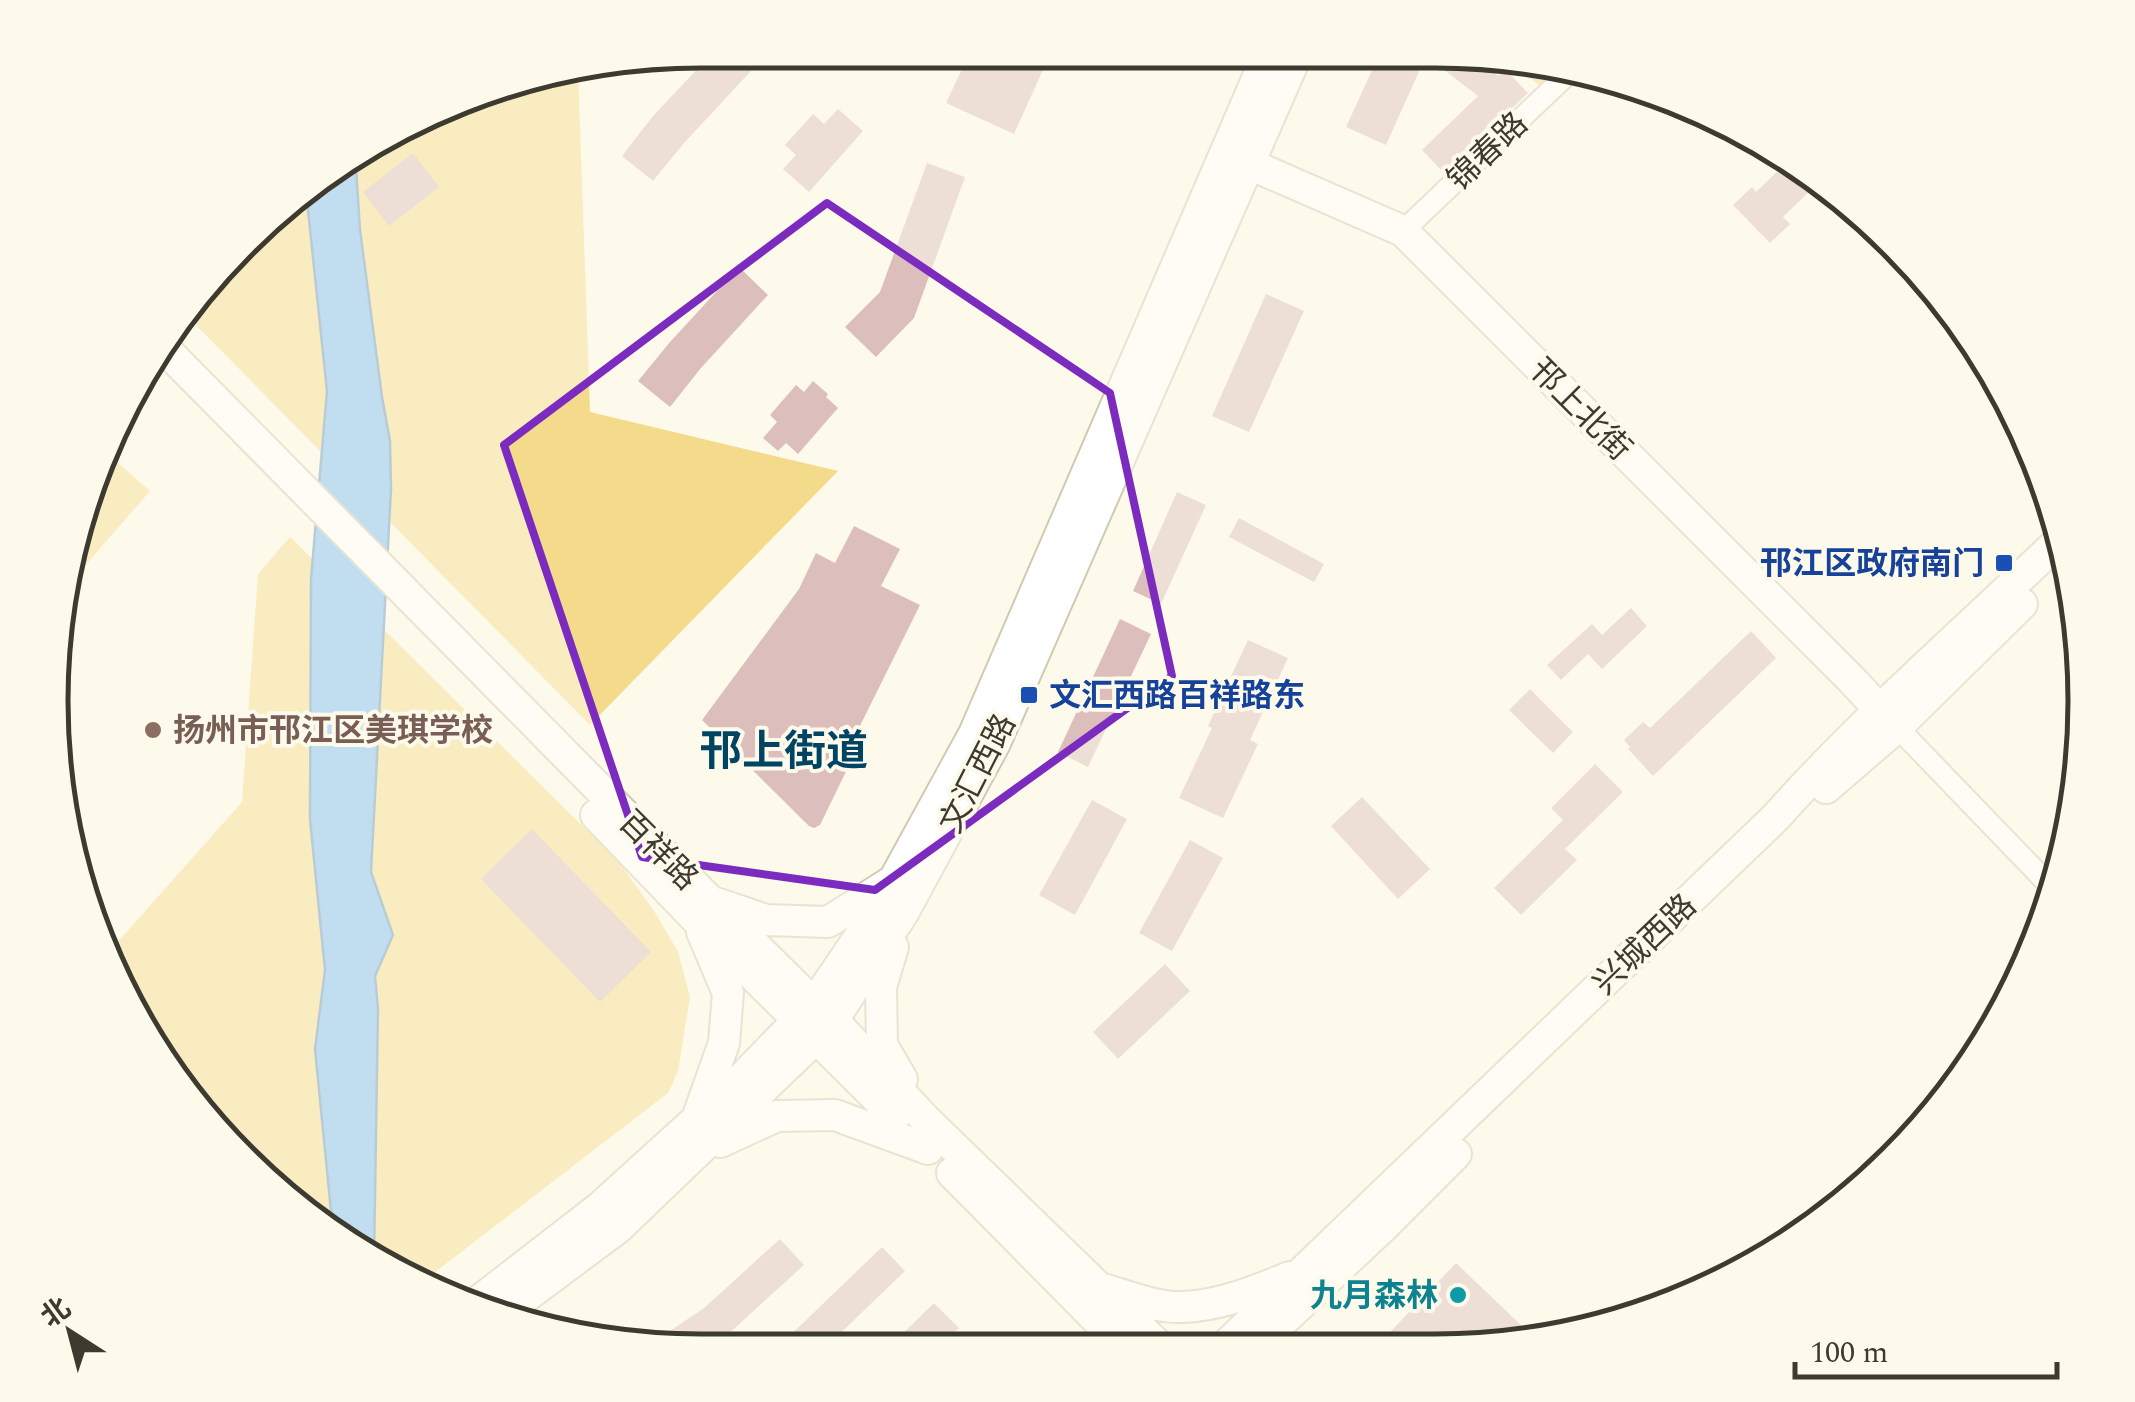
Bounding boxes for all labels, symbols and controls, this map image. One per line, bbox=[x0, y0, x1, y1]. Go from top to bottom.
street label: 锦春路 bbox=[1436, 101, 1540, 203]
street label: 邗上北街 bbox=[1517, 347, 1643, 473]
place label: 邗江区政府南门 bbox=[1760, 540, 1984, 589]
marker: 邗江区政府南门 bbox=[1993, 552, 2015, 574]
place label: 文汇西路百祥路东 bbox=[1049, 672, 1305, 721]
marker: 文汇西路百祥路东 bbox=[1018, 684, 1040, 706]
street label: 文汇西路 bbox=[927, 706, 1029, 842]
place label: 扬州市邗江区美琪学校 bbox=[173, 707, 493, 756]
marker: 扬州市邗江区美琪学校 bbox=[142, 719, 164, 741]
district label: 邗上街道 bbox=[700, 721, 868, 784]
street label: 百祥路 bbox=[607, 800, 709, 902]
street label: 兴城西路 bbox=[1582, 883, 1708, 1007]
place label: 九月森林 bbox=[1310, 1272, 1438, 1321]
north arrow bbox=[20, 1282, 120, 1382]
marker: 九月森林 bbox=[1447, 1284, 1469, 1306]
text: 北 bbox=[32, 1287, 80, 1339]
scale bar bbox=[1795, 1317, 2058, 1379]
text: 100 m bbox=[1810, 1330, 1888, 1376]

